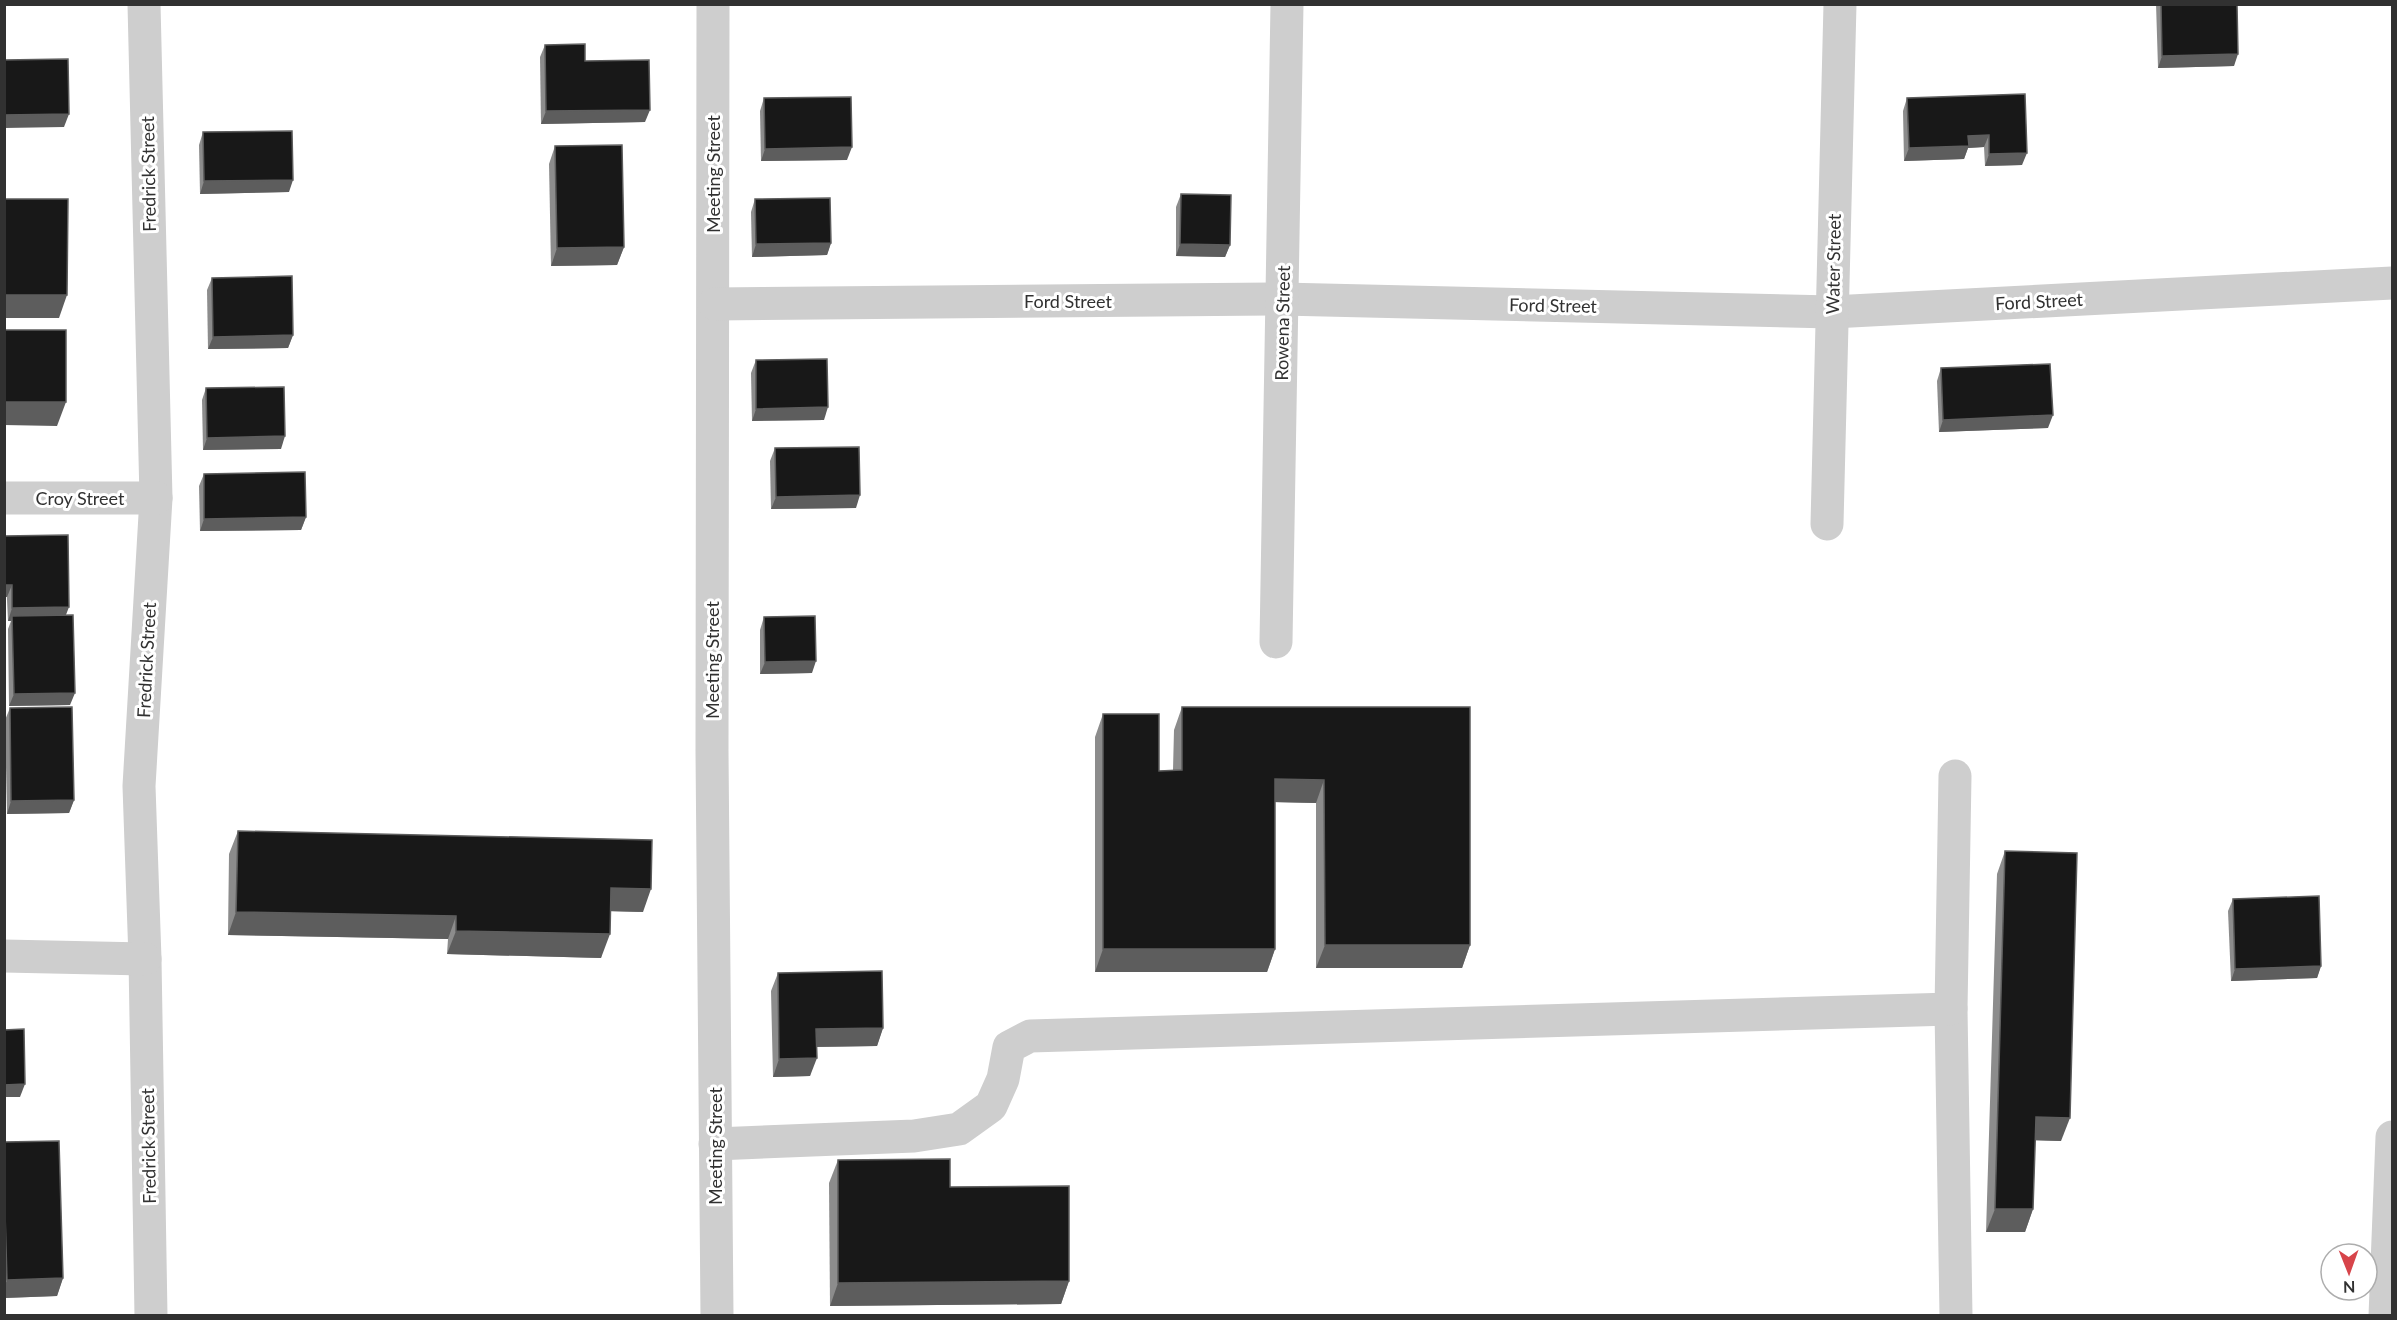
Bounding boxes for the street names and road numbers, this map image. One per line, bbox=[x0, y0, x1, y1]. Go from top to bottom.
street label: Fredrick Street bbox=[136, 115, 160, 232]
street label: Meeting Street bbox=[702, 115, 724, 233]
street label: Water Street bbox=[1821, 213, 1845, 314]
street label: Rowena Street bbox=[1270, 265, 1294, 381]
street label: Ford Street bbox=[1995, 288, 2084, 314]
street label: Ford Street bbox=[1024, 290, 1112, 312]
street label: Ford Street bbox=[1509, 293, 1598, 317]
street label: Croy Street bbox=[36, 487, 125, 509]
street label: Fredrick Street bbox=[132, 601, 160, 718]
street label: Meeting Street bbox=[701, 601, 723, 719]
street label: Fredrick Street bbox=[136, 1087, 160, 1204]
street label: Meeting Street bbox=[704, 1087, 726, 1205]

